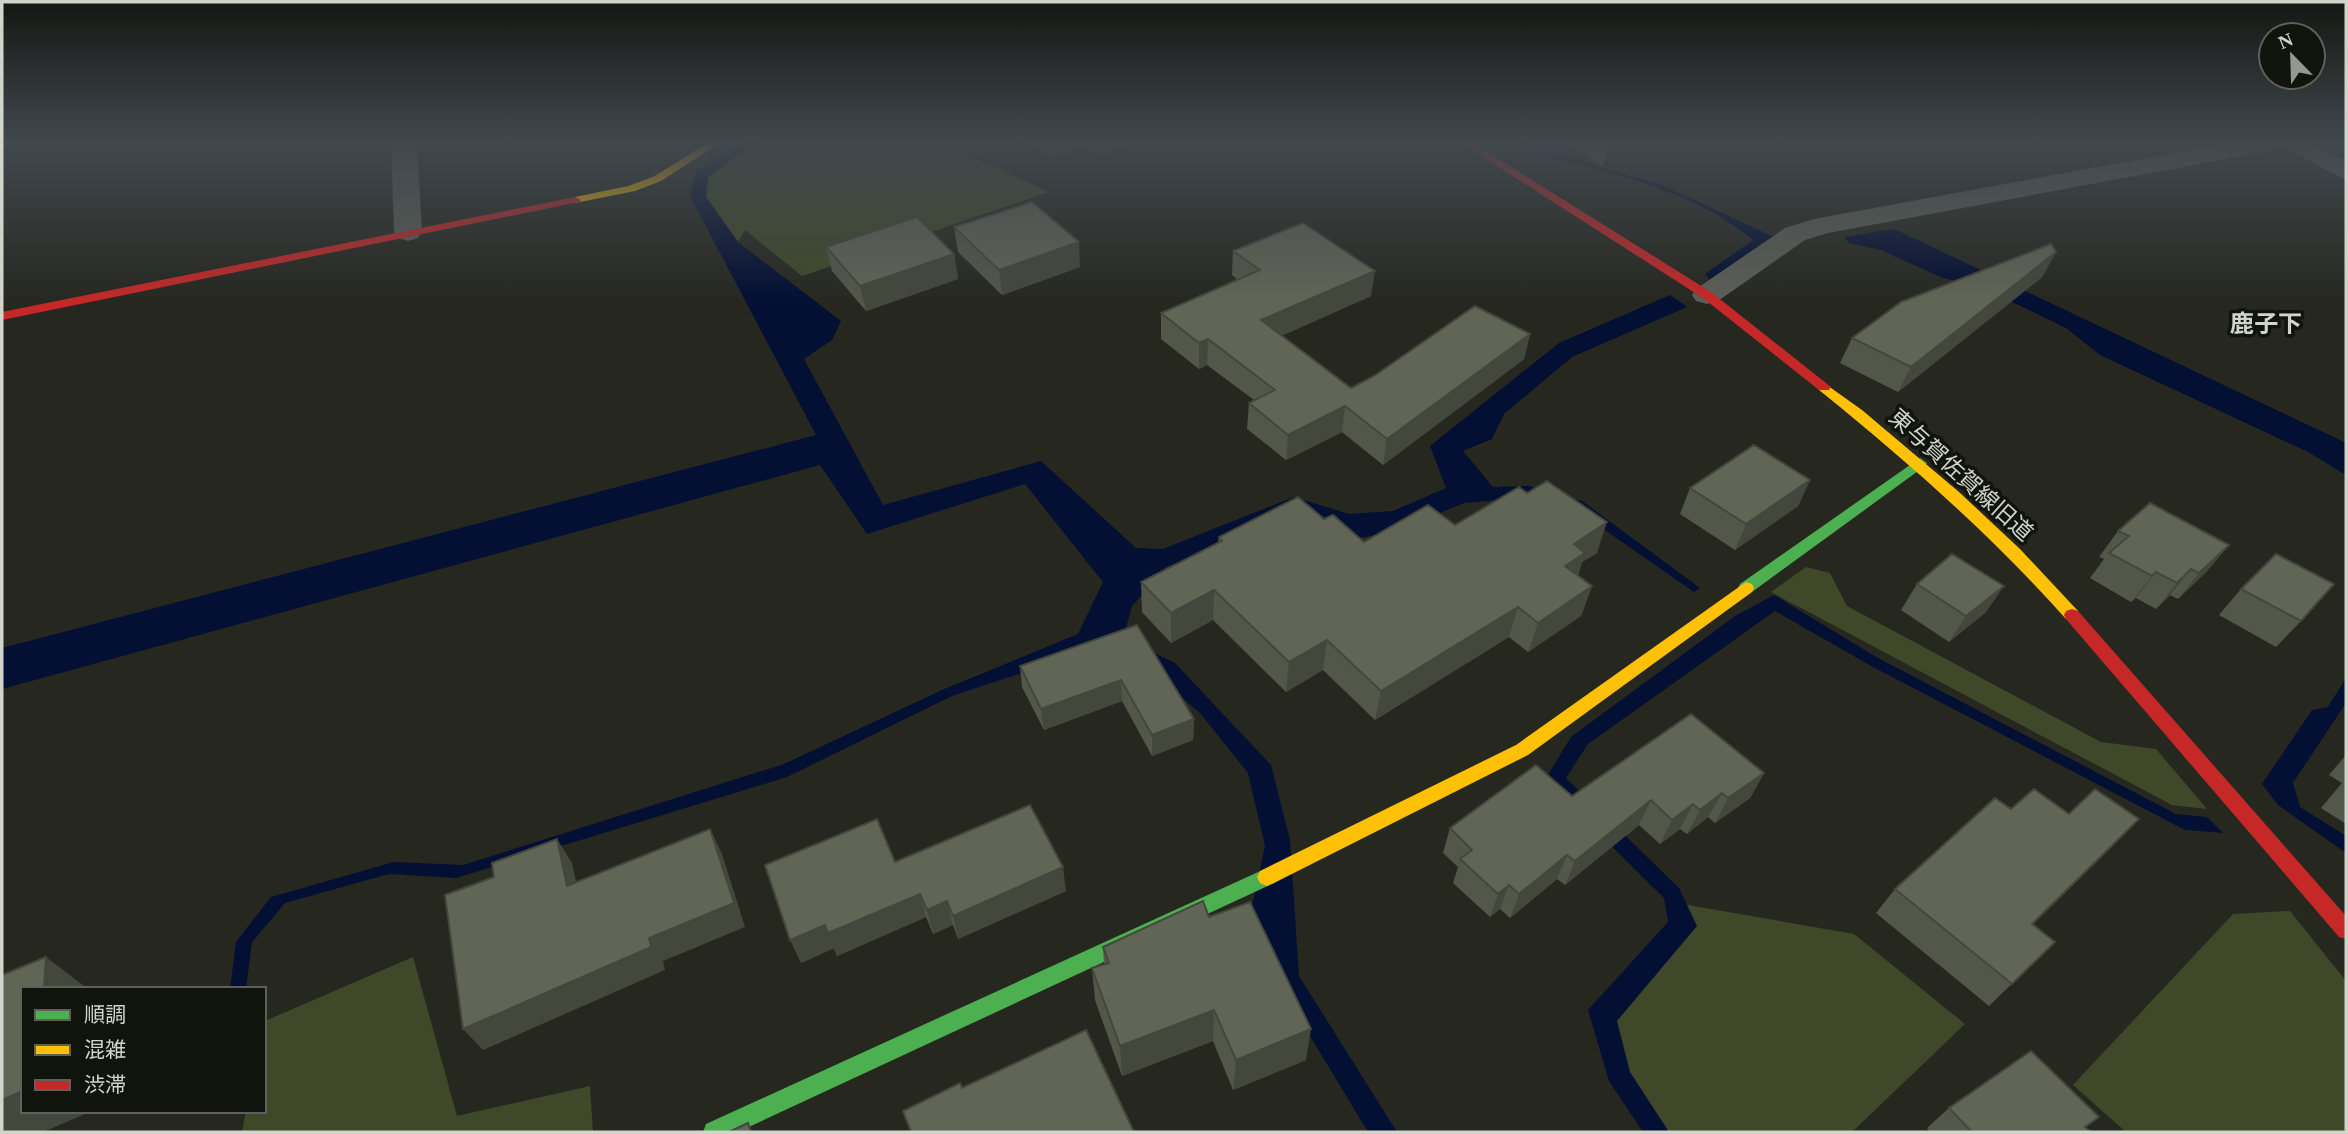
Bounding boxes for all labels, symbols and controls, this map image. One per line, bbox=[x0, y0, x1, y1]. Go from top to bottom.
north arrow bbox=[2257, 21, 2327, 91]
text: N bbox=[2275, 28, 2296, 53]
district label: 鹿子下 bbox=[2230, 311, 2302, 337]
street label: 東与賀佐賀線旧道 bbox=[1884, 404, 2038, 546]
legend bbox=[21, 987, 266, 1113]
text: 順調 bbox=[84, 1003, 126, 1027]
text: 混雑 bbox=[84, 1038, 126, 1062]
text: 渋滞 bbox=[84, 1073, 126, 1097]

